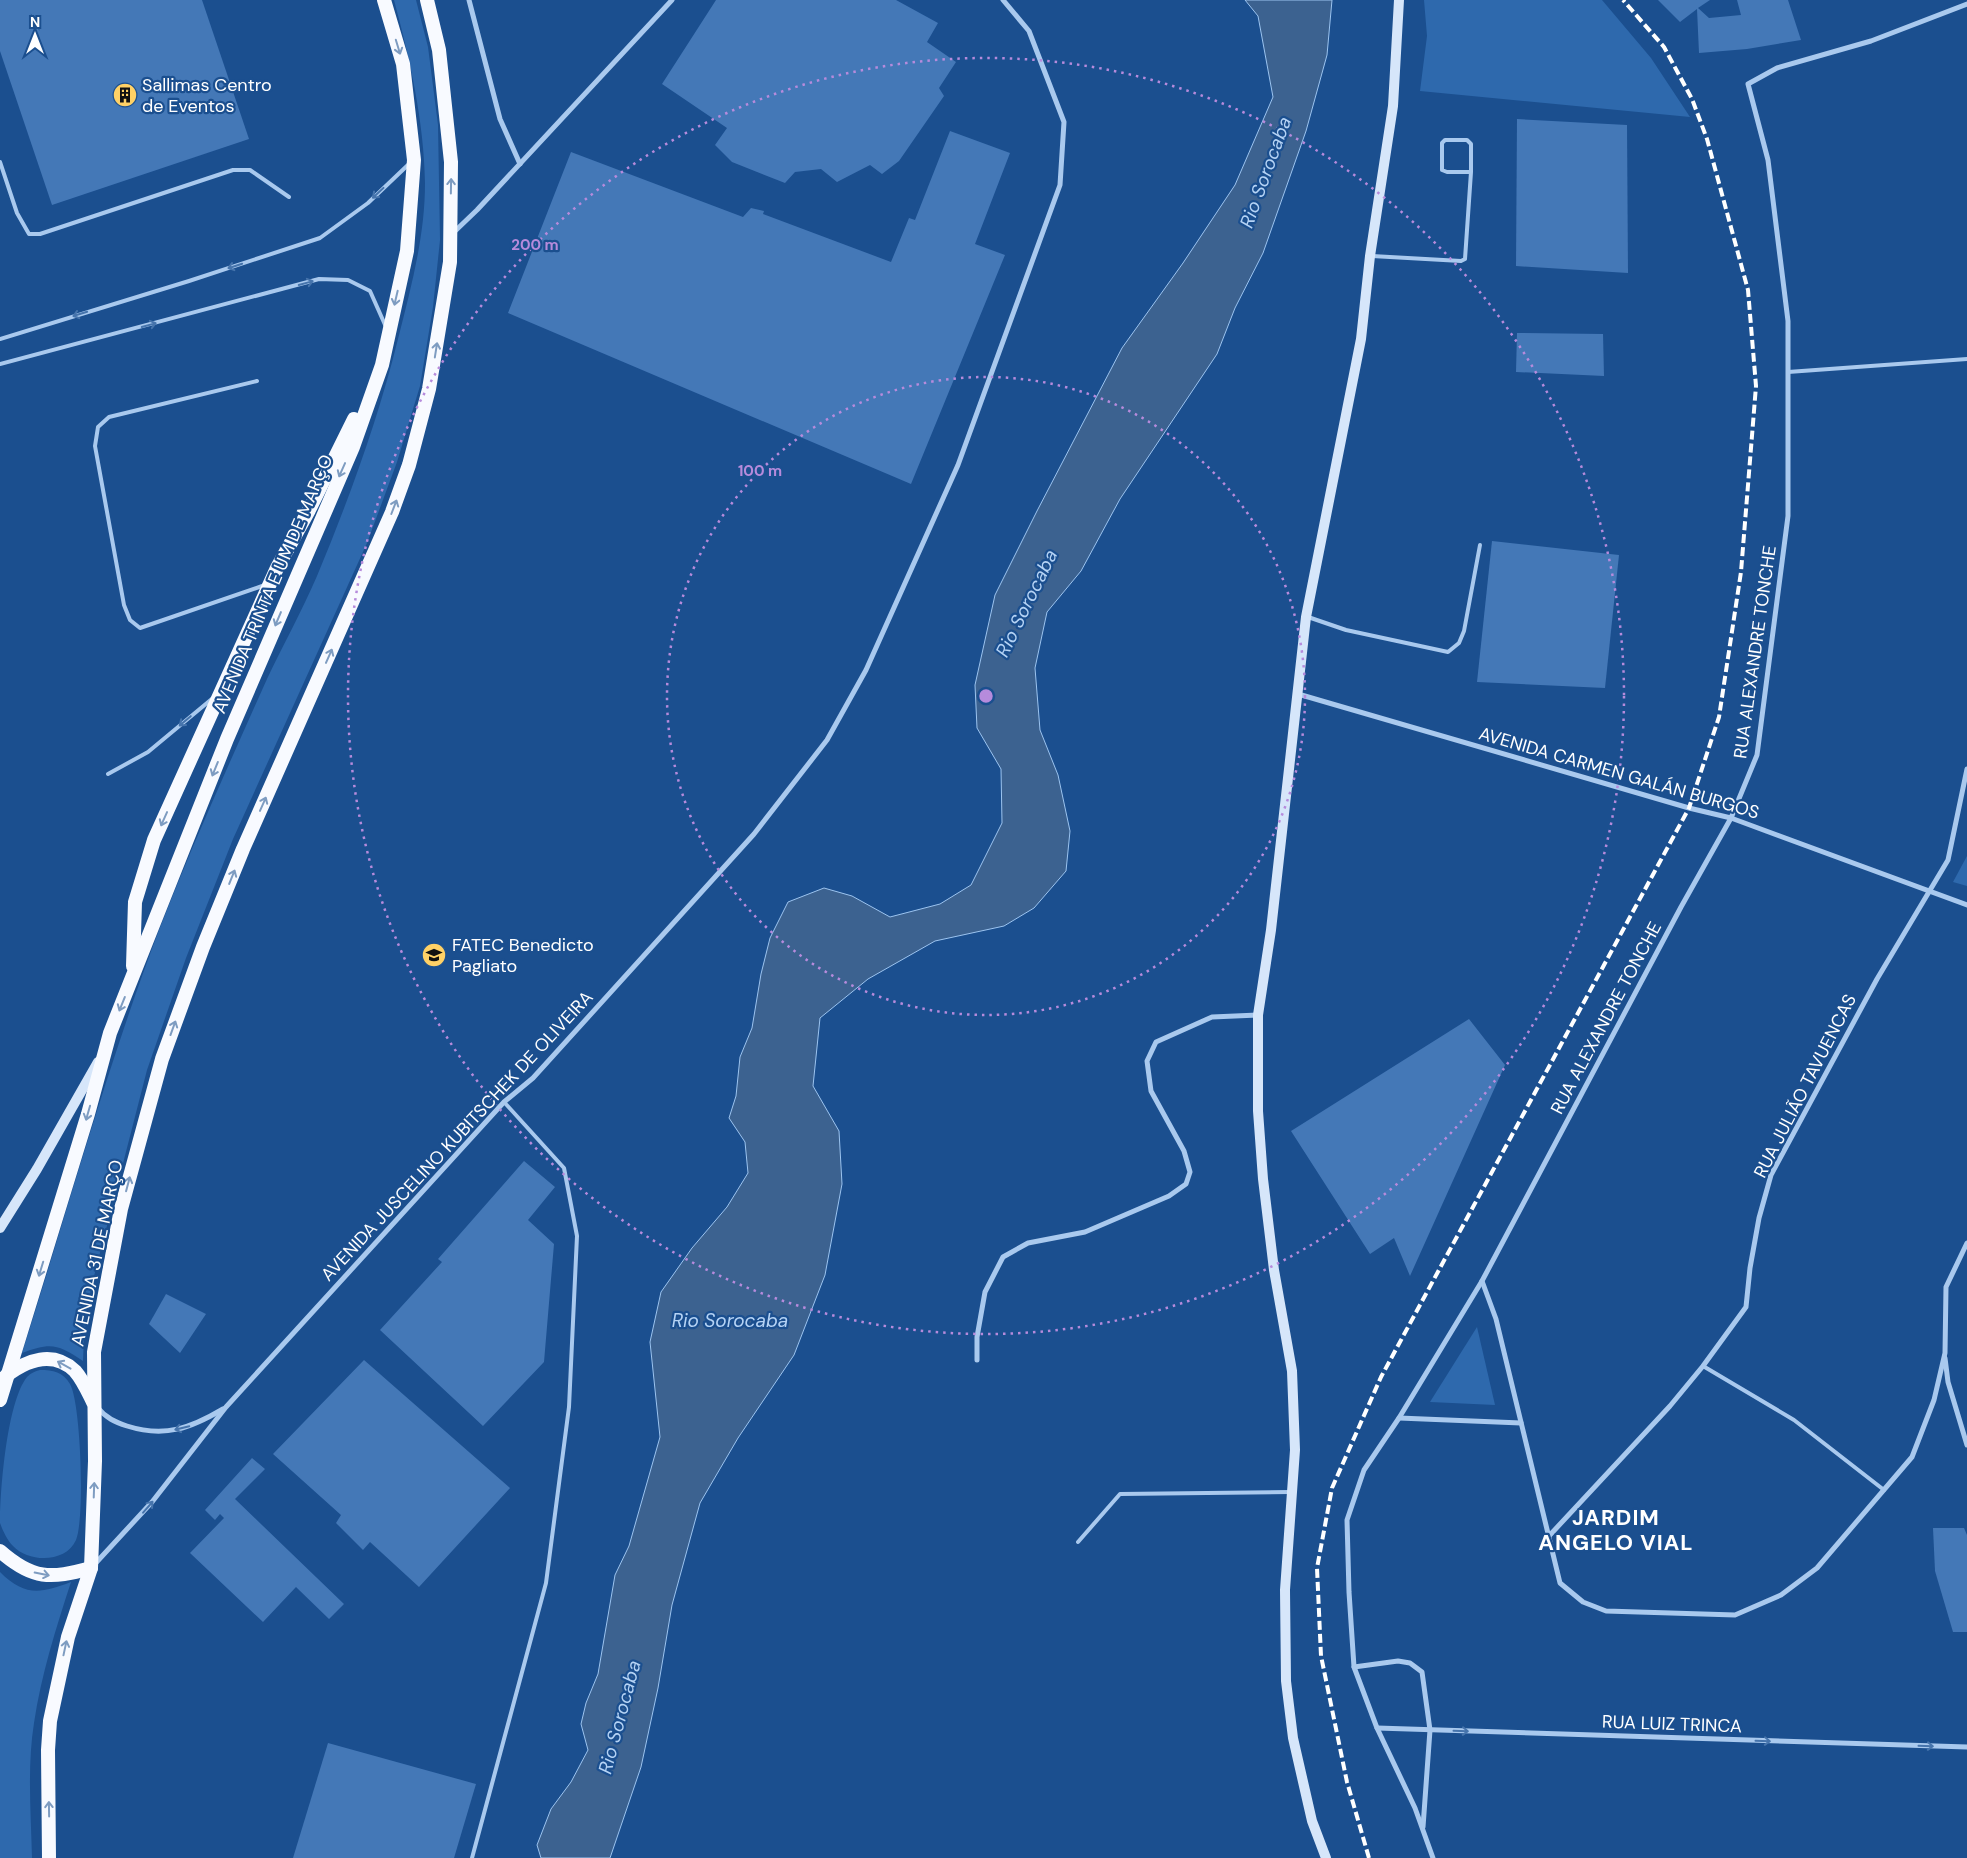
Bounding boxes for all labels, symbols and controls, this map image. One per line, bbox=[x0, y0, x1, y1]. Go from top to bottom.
north arrow bbox=[10, 10, 60, 60]
text: N bbox=[30, 13, 40, 31]
one-way arrow bbox=[393, 38, 403, 54]
place label: Sallimas Centro de Eventos bbox=[142, 73, 272, 118]
building icon: Sallimas Centro de Eventos bbox=[112, 82, 138, 108]
water label: Rio Sorocaba bbox=[1234, 113, 1297, 231]
one-way arrow bbox=[446, 179, 456, 195]
one-way arrow bbox=[372, 187, 385, 199]
text: 200 m bbox=[511, 235, 559, 255]
one-way arrow bbox=[228, 262, 244, 271]
one-way arrow bbox=[297, 278, 313, 287]
one-way arrow bbox=[391, 290, 400, 306]
one-way arrow bbox=[73, 310, 89, 320]
one-way arrow bbox=[140, 319, 156, 329]
one-way arrow bbox=[431, 343, 441, 359]
street label: AVENIDA TRINTA E UM DE MARÇO bbox=[207, 451, 339, 717]
text: 100 m bbox=[738, 461, 782, 481]
one-way arrow bbox=[337, 462, 347, 477]
one-way arrow bbox=[390, 500, 399, 515]
street label: RUA ALEXANDRE TONCHE bbox=[1728, 544, 1782, 760]
water label: Rio Sorocaba bbox=[990, 545, 1063, 661]
one-way arrow bbox=[273, 611, 283, 626]
one-way arrow bbox=[325, 649, 335, 664]
centre of rings bbox=[977, 687, 995, 705]
one-way arrow bbox=[178, 716, 191, 727]
street label: AVENIDA CARMEN GALÁN BURGOS bbox=[1476, 721, 1762, 825]
one-way arrow bbox=[210, 760, 219, 776]
one-way arrow bbox=[259, 797, 268, 812]
one-way arrow bbox=[159, 811, 168, 826]
one-way arrow bbox=[227, 870, 237, 885]
street label: RUA ALEXANDRE TONCHE bbox=[1545, 918, 1667, 1118]
place label: FATEC Benedicto Pagliato bbox=[452, 933, 594, 978]
school or university icon: FATEC Benedicto Pagliato bbox=[421, 942, 447, 968]
street label: AVENIDA JUSCELINO KUBITSCHEK DE OLIVEIRA bbox=[316, 986, 598, 1286]
street label: RUA JULIÃO TAVUENCAS bbox=[1748, 990, 1862, 1182]
one-way arrow bbox=[117, 996, 126, 1011]
one-way arrow bbox=[169, 1021, 178, 1037]
one-way arrow bbox=[82, 1105, 92, 1121]
street label: AVENIDA 31 DE MARÇO bbox=[66, 1158, 129, 1348]
one-way arrow bbox=[124, 1177, 133, 1193]
one-way arrow bbox=[35, 1260, 45, 1276]
water label: Rio Sorocaba bbox=[672, 1308, 788, 1333]
one-way arrow bbox=[58, 1360, 72, 1370]
one-way arrow bbox=[174, 1424, 190, 1433]
one-way arrow bbox=[89, 1482, 98, 1498]
one-way arrow bbox=[142, 1500, 154, 1513]
district label: JARDIM ANGELO VIAL bbox=[1538, 1503, 1694, 1557]
one-way arrow bbox=[33, 1570, 49, 1579]
one-way arrow bbox=[61, 1641, 71, 1657]
water label: Rio Sorocaba bbox=[592, 1658, 647, 1777]
street label: RUA LUIZ TRINCA bbox=[1602, 1710, 1742, 1738]
one-way arrow bbox=[1452, 1726, 1469, 1736]
one-way arrow bbox=[1754, 1736, 1771, 1746]
one-way arrow bbox=[1917, 1741, 1933, 1751]
one-way arrow bbox=[44, 1802, 54, 1818]

